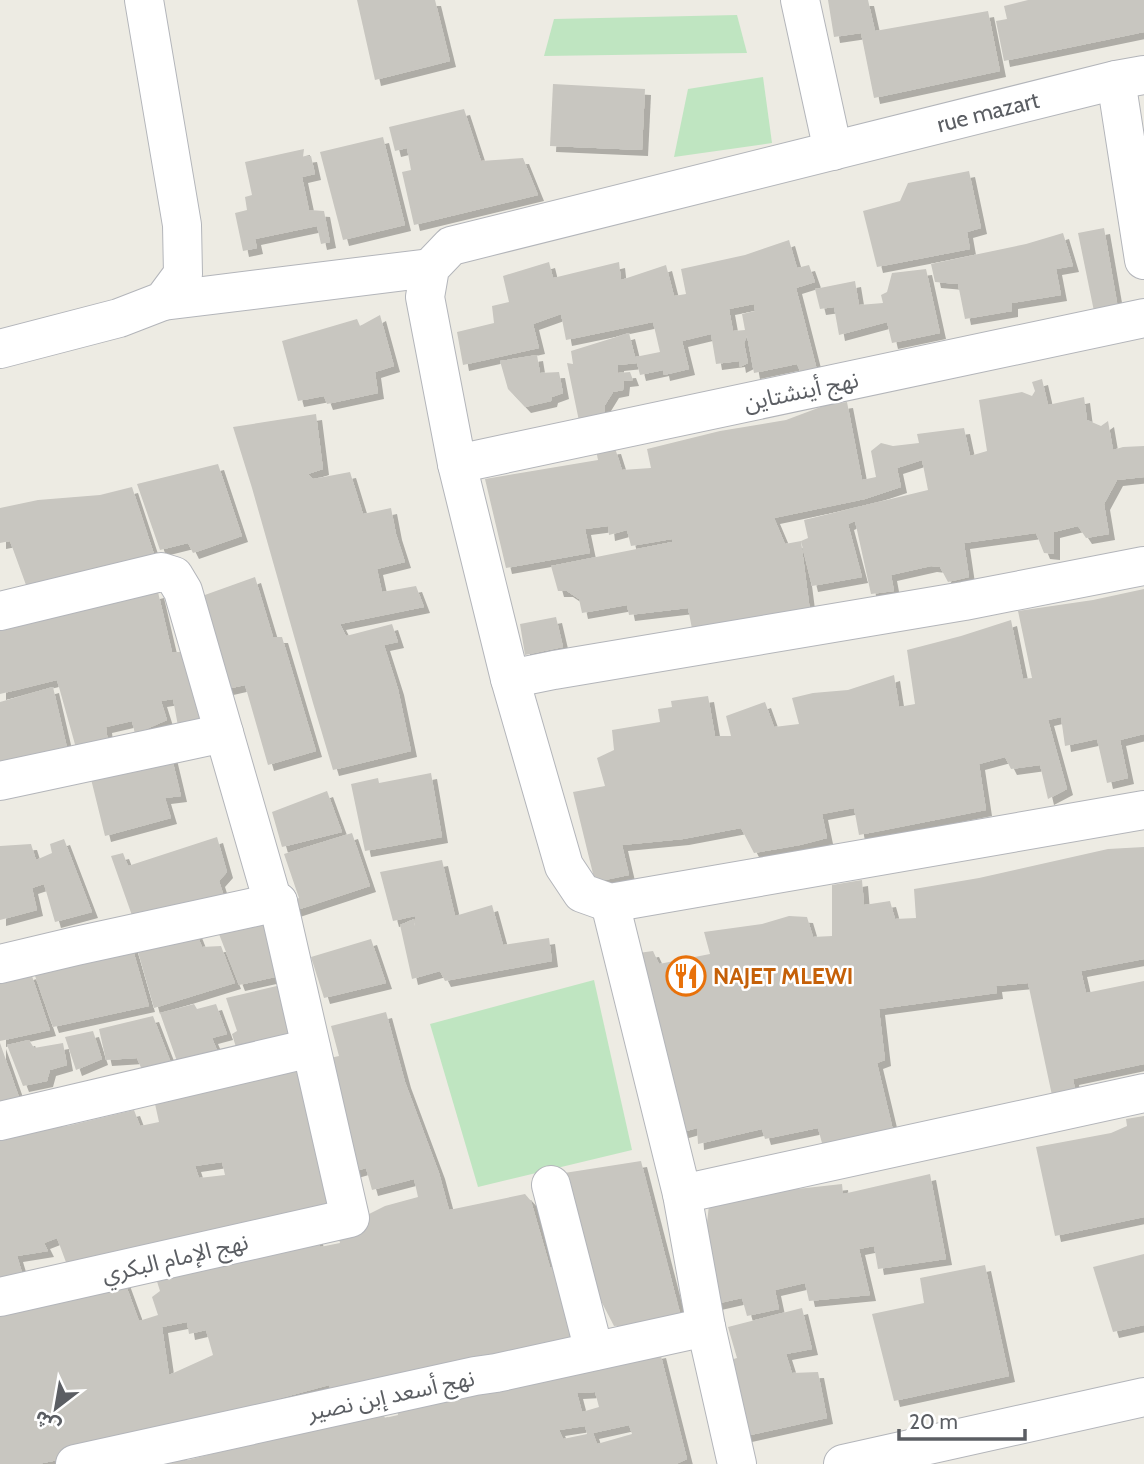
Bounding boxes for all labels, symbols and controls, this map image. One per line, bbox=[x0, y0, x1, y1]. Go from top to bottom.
street label: rue mazart bbox=[934, 86, 1042, 138]
street label: نهج أينشتاين bbox=[741, 365, 862, 420]
restaurant icon: NAJET MLEWI bbox=[665, 955, 707, 997]
place label: NAJET MLEWI bbox=[713, 962, 853, 990]
street label: نهج الإمام البكري bbox=[99, 1228, 252, 1292]
street label: نهج أسعد إبن نصير bbox=[304, 1364, 478, 1430]
north arrow bbox=[21, 1373, 91, 1443]
scale bar bbox=[899, 1398, 1025, 1442]
text: ش bbox=[30, 1406, 65, 1439]
text: 20 m bbox=[909, 1409, 958, 1434]

